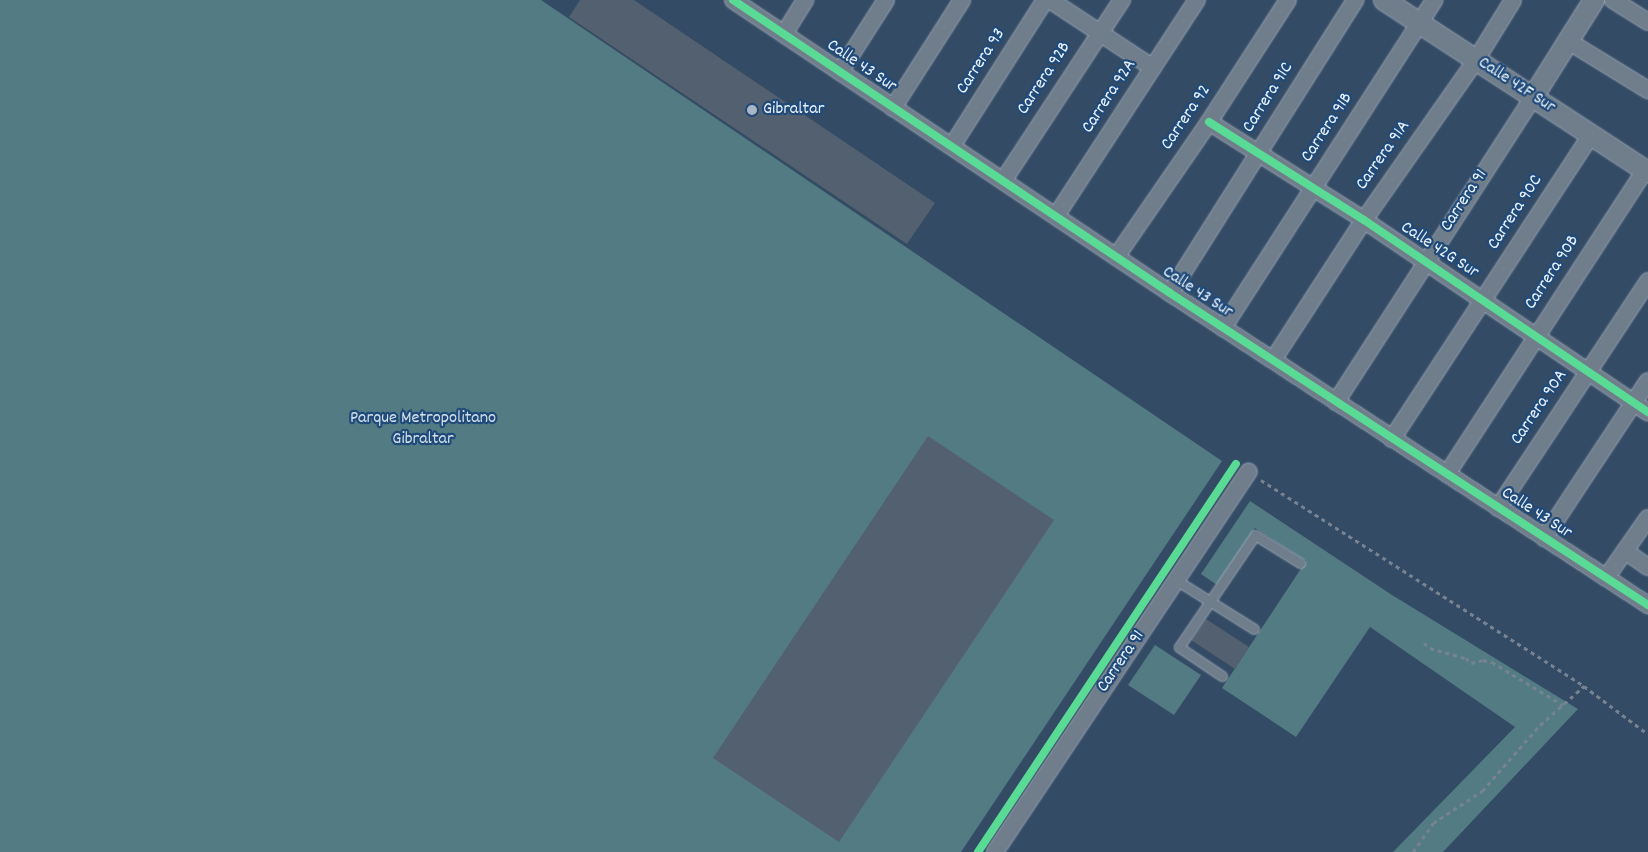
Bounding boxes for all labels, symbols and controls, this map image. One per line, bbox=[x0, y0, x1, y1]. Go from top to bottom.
street label: Carrera 93 bbox=[953, 25, 1011, 99]
street label: Calle 43 Sur bbox=[822, 36, 900, 98]
street label: Carrera 92B bbox=[1013, 39, 1077, 119]
street label: Calle 42F Sur bbox=[1473, 53, 1559, 119]
street label: Carrera 92A bbox=[1078, 56, 1142, 138]
street label: Carrera 91C bbox=[1239, 59, 1299, 137]
street label: Carrera 92 bbox=[1157, 81, 1217, 155]
street label: Carrera 91B bbox=[1298, 89, 1358, 167]
place label: Gibraltar bbox=[763, 99, 824, 121]
marker: Gibraltar bbox=[745, 103, 759, 117]
street label: Carrera 91A bbox=[1352, 117, 1416, 195]
street label: Carrera 91 bbox=[1437, 166, 1493, 236]
street label: Carrera 90C bbox=[1484, 172, 1548, 254]
street label: Calle 42G Sur bbox=[1396, 218, 1482, 284]
street label: Carrera 90B bbox=[1521, 232, 1585, 314]
street label: Calle 43 Sur bbox=[1158, 262, 1236, 324]
street label: Carrera 90A bbox=[1507, 366, 1573, 450]
park label: Parque Metropolitano Gibraltar bbox=[350, 409, 496, 452]
street label: Calle 43 Sur bbox=[1497, 483, 1575, 545]
street label: Carrera 91 bbox=[1093, 627, 1151, 697]

